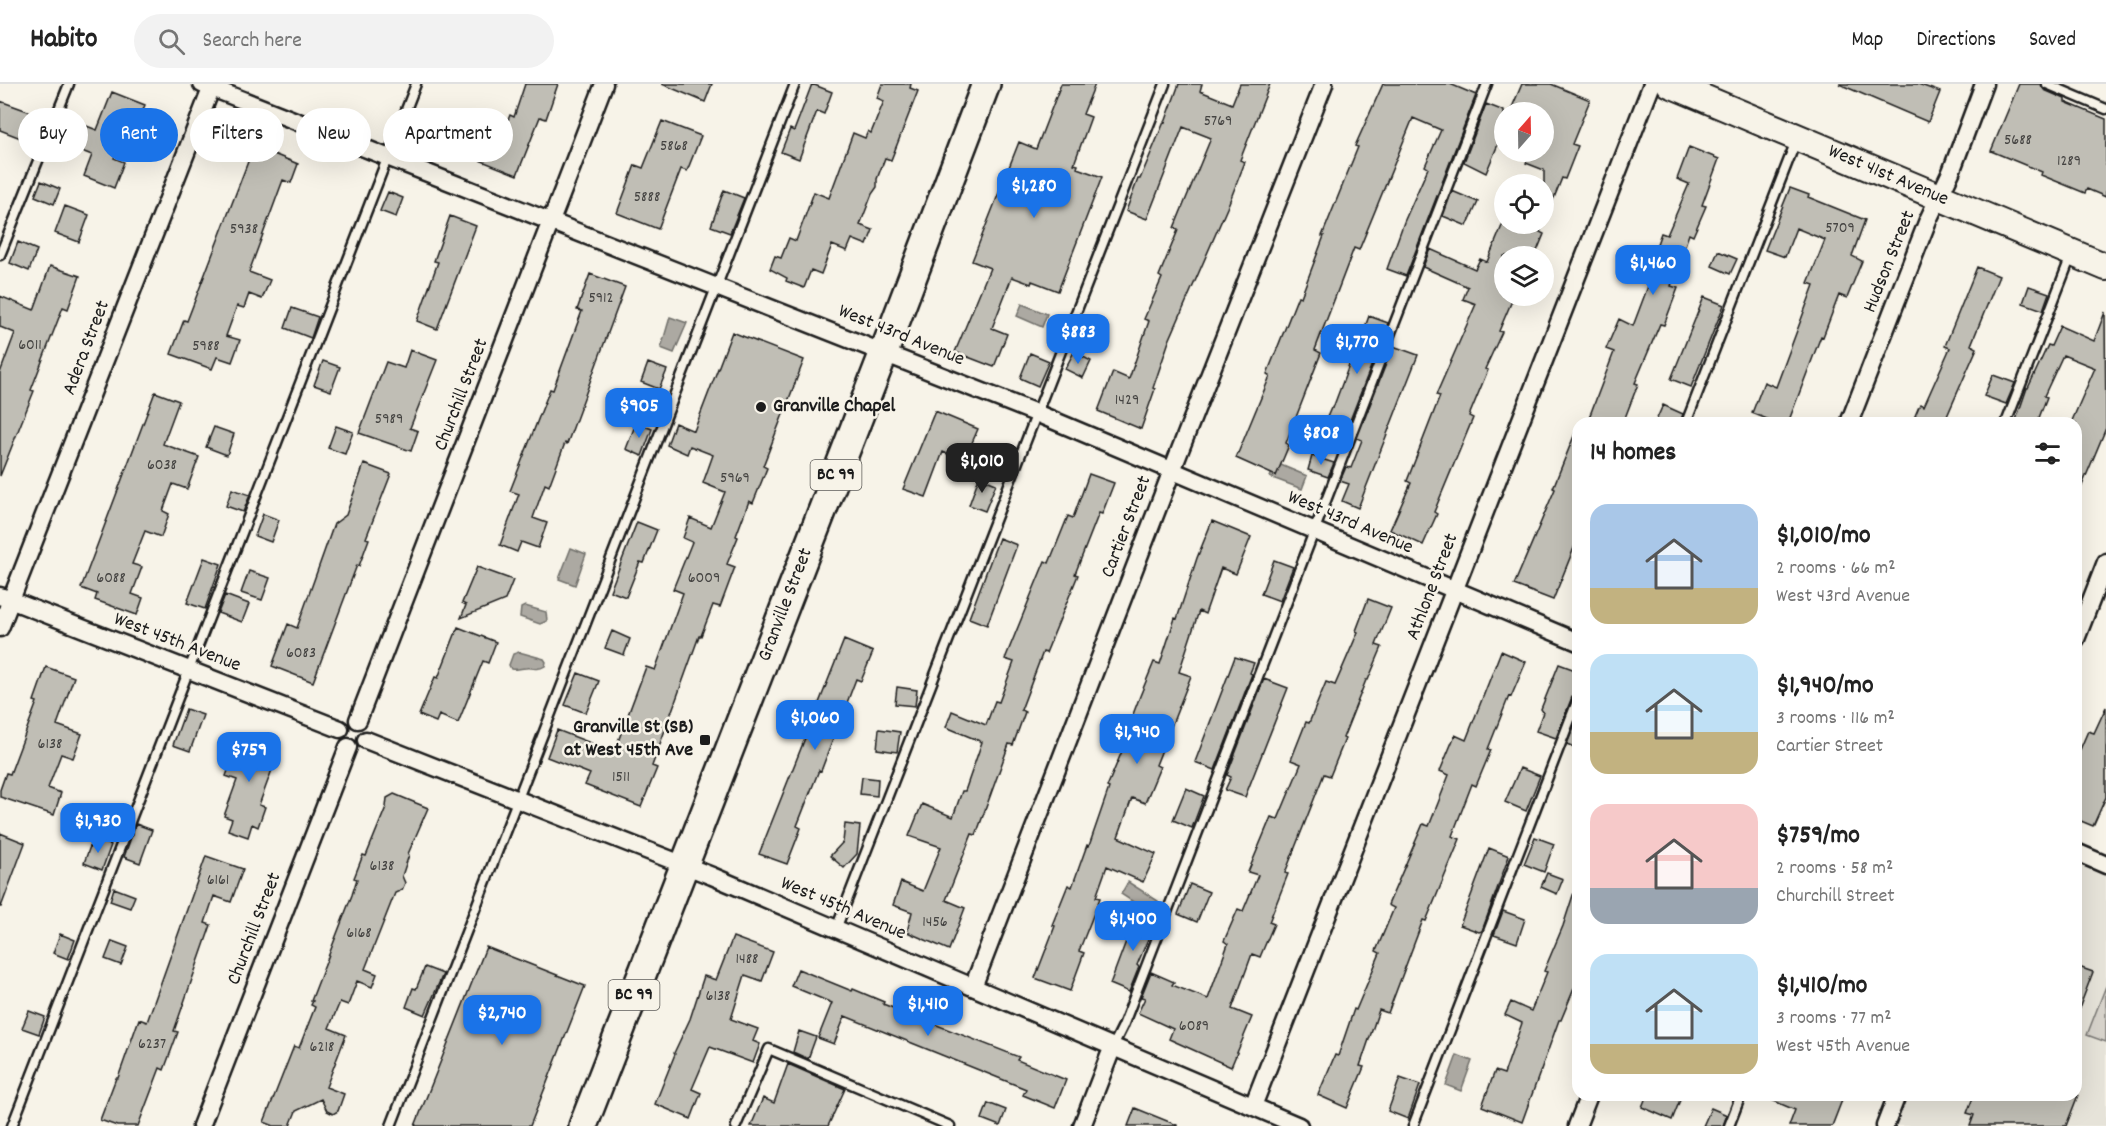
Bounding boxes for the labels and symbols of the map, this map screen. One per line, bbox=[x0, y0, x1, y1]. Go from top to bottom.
north arrow bbox=[1494, 102, 1554, 162]
house number: 5769 bbox=[1204, 110, 1232, 133]
house number: 5688 bbox=[2004, 129, 2032, 152]
house number: 5868 bbox=[660, 135, 688, 158]
street label: West 41st Avenue bbox=[1823, 138, 1953, 214]
house number: 1289 bbox=[2057, 150, 2081, 173]
pin: $1,280 bbox=[985, 168, 1083, 219]
house number: 5888 bbox=[634, 186, 660, 209]
street label: Hudson Street bbox=[1857, 207, 1923, 317]
house number: 5709 bbox=[1825, 217, 1855, 240]
house number: 5938 bbox=[230, 218, 258, 241]
pin: $1,460 bbox=[1604, 245, 1702, 296]
house number: 5912 bbox=[588, 287, 614, 310]
street label: Adera Street bbox=[56, 297, 118, 399]
street label: West 43rd Avenue bbox=[834, 298, 969, 374]
pin: $883 bbox=[1042, 314, 1114, 365]
pin: $1,770 bbox=[1308, 324, 1406, 375]
house number: 6011 bbox=[18, 334, 42, 357]
house number: 5988 bbox=[192, 335, 220, 358]
street label: Churchill Street bbox=[428, 335, 496, 455]
pin: $905 bbox=[603, 388, 675, 439]
house number: 1429 bbox=[1115, 389, 1139, 412]
place label: Granville Chapel bbox=[773, 393, 895, 421]
marker: Granville Chapel bbox=[754, 400, 768, 414]
house number: 5989 bbox=[375, 408, 403, 431]
pin: $808 bbox=[1285, 415, 1357, 466]
pin: $1,010 bbox=[933, 443, 1031, 494]
house number: 6038 bbox=[147, 454, 177, 477]
road number: BC 99 bbox=[810, 460, 862, 490]
house number: 5969 bbox=[720, 467, 750, 490]
street label: Cartier Street bbox=[1095, 472, 1159, 582]
street label: West 43rd Avenue bbox=[1283, 484, 1417, 562]
street label: Athlone Street bbox=[1400, 530, 1466, 644]
street label: Granville Street bbox=[751, 544, 821, 666]
house number: 6088 bbox=[96, 567, 126, 590]
house number: 6009 bbox=[688, 567, 720, 590]
street label: West 45th Avenue bbox=[109, 606, 245, 680]
house number: 6083 bbox=[286, 642, 316, 665]
pin: $1,060 bbox=[766, 700, 864, 751]
place label: Granville St (SB) at West 45th Ave bbox=[564, 714, 693, 765]
pin: $1,940 bbox=[1088, 714, 1186, 765]
pin: $759 bbox=[213, 732, 285, 783]
house number: 6138 bbox=[38, 733, 62, 756]
marker: Granville St (SB) at West 45th Ave bbox=[698, 733, 712, 747]
house number: 1511 bbox=[612, 766, 630, 789]
pin: $1,930 bbox=[49, 803, 147, 854]
house number: 6138 bbox=[370, 855, 394, 878]
house number: 6161 bbox=[207, 869, 229, 892]
street label: Churchill Street bbox=[221, 869, 289, 989]
street label: West 45th Avenue bbox=[776, 870, 910, 948]
pin: $1,400 bbox=[1084, 901, 1182, 952]
house number: 1456 bbox=[922, 911, 948, 934]
house number: 6168 bbox=[346, 922, 372, 945]
house number: 1488 bbox=[736, 948, 758, 971]
road number: BC 99 bbox=[608, 980, 660, 1010]
house number: 6138 bbox=[706, 985, 730, 1008]
pin: $1,410 bbox=[879, 986, 977, 1037]
pin: $2,740 bbox=[453, 995, 551, 1046]
house number: 6089 bbox=[1179, 1015, 1209, 1038]
house number: 6237 bbox=[138, 1033, 166, 1056]
house number: 6218 bbox=[310, 1036, 334, 1059]

